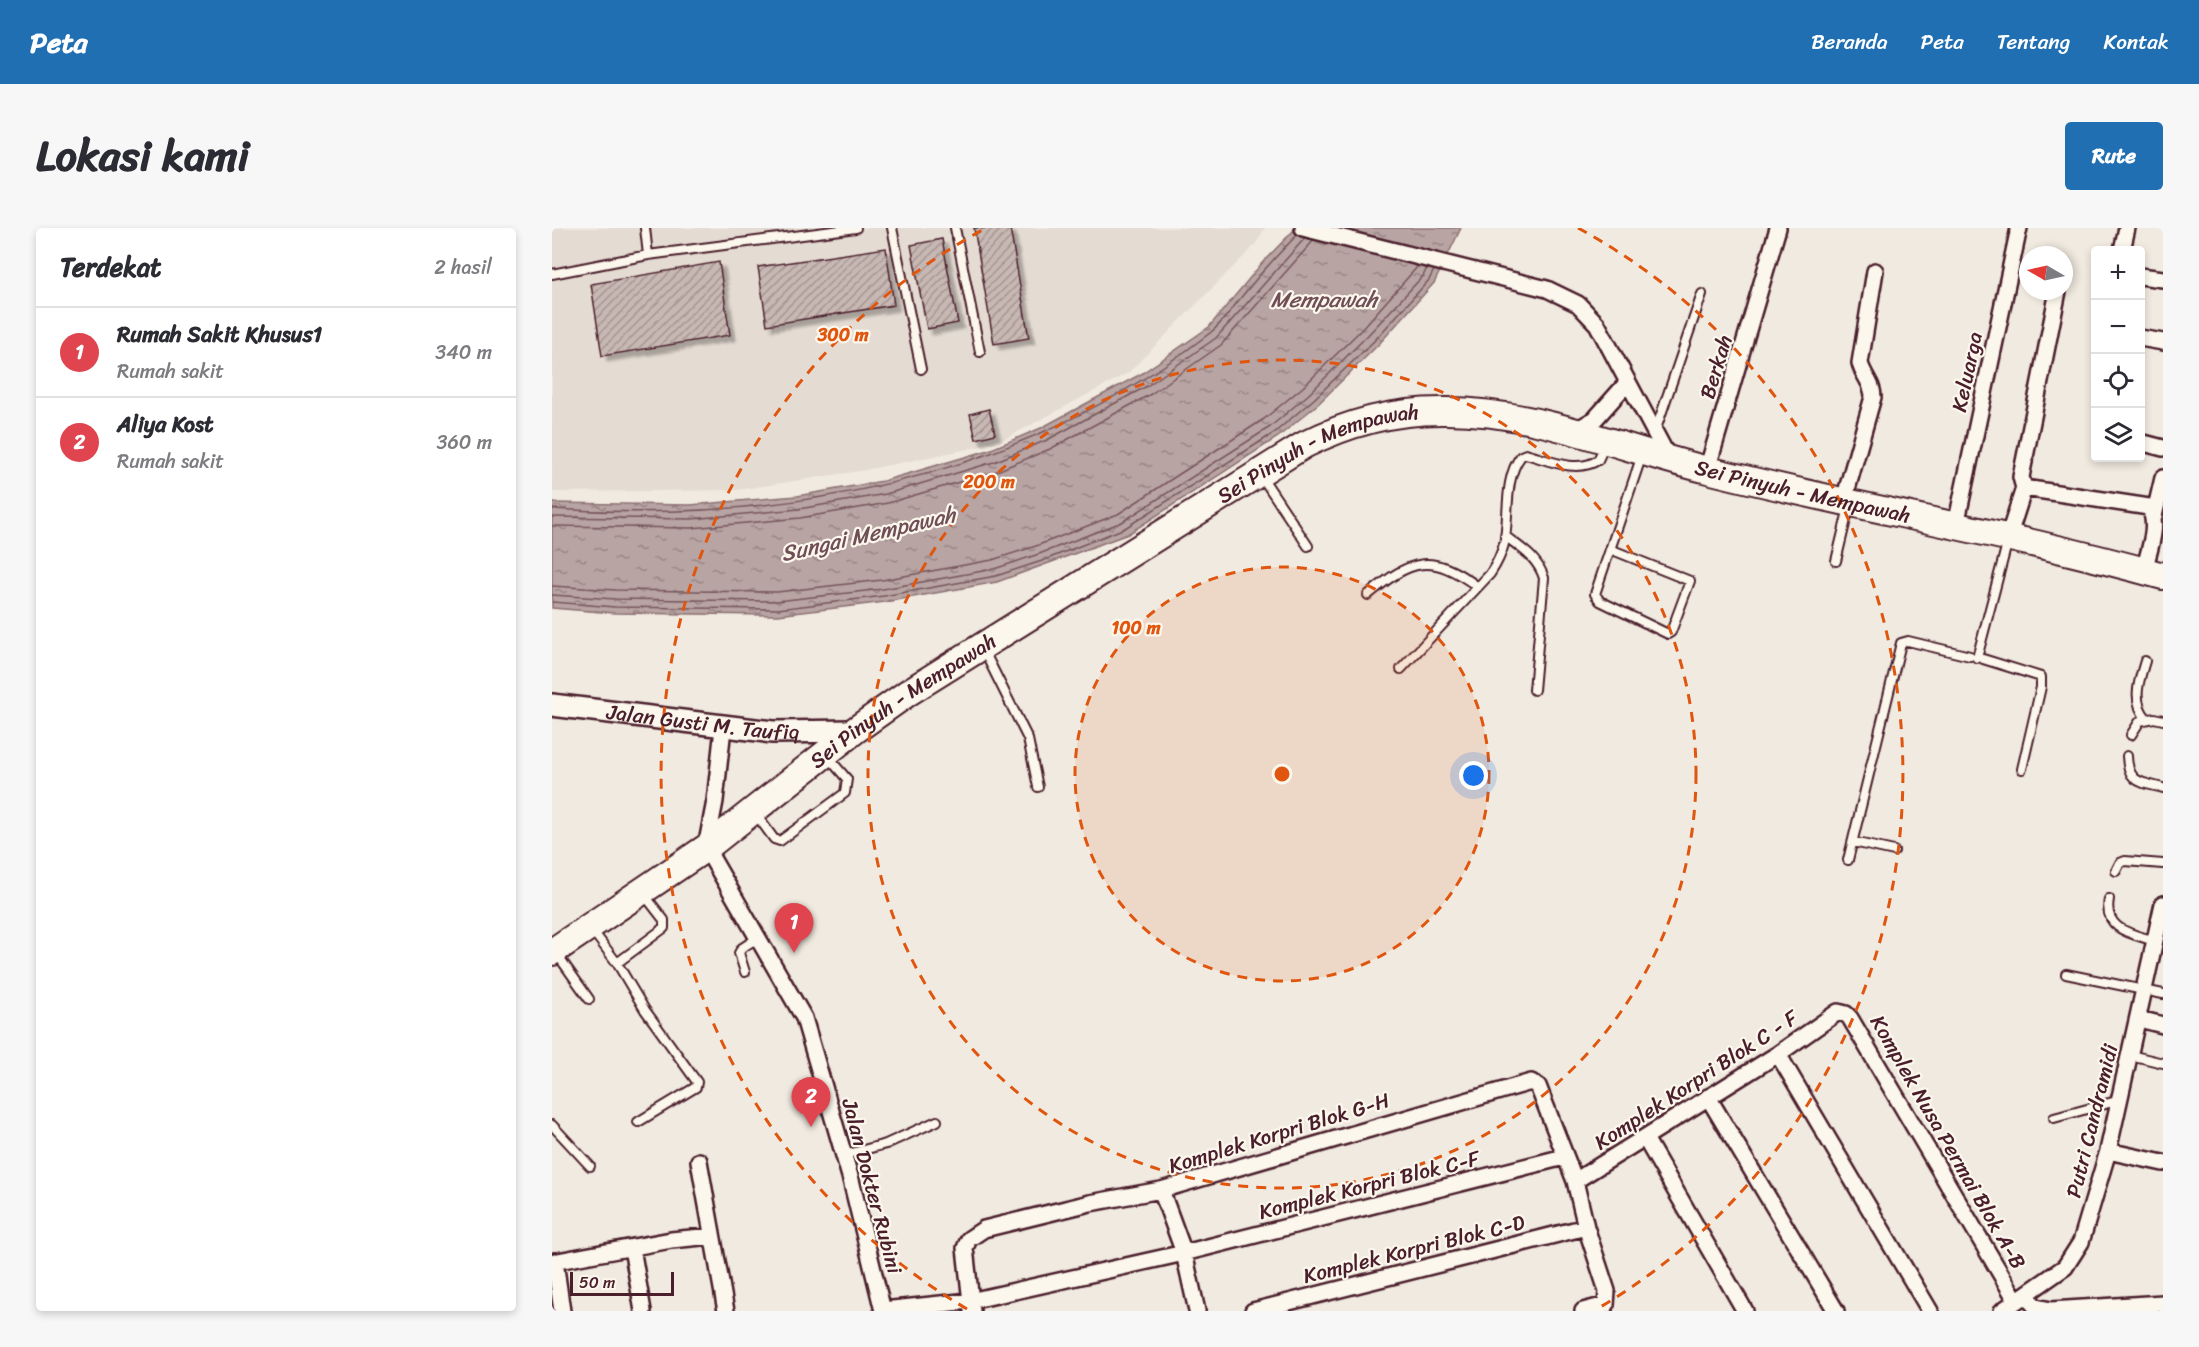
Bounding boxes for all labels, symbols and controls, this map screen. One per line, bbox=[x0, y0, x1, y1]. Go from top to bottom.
text: Peta bbox=[30, 18, 88, 67]
text: Beranda bbox=[1811, 23, 1887, 61]
text: Peta bbox=[1920, 23, 1964, 61]
text: Tentang bbox=[1997, 23, 2070, 61]
text: Kontak bbox=[2103, 23, 2169, 61]
text: Lokasi kami bbox=[36, 119, 249, 193]
button: Rute bbox=[2065, 122, 2163, 190]
text: Terdekat bbox=[60, 244, 161, 290]
north arrow bbox=[2019, 246, 2073, 300]
map controls bbox=[2091, 246, 2145, 462]
button: + bbox=[2091, 246, 2145, 300]
text: 2 hasil bbox=[434, 250, 492, 285]
water label: Mempawah bbox=[1271, 280, 1380, 319]
button: − bbox=[2091, 300, 2145, 354]
text: Rumah Sakit Khusus1 bbox=[117, 315, 322, 354]
text: 300 m bbox=[816, 319, 869, 351]
street label: Keluarga bbox=[1940, 328, 1994, 416]
street label: Berkah bbox=[1688, 330, 1744, 404]
text: 1 bbox=[75, 335, 84, 370]
text: 340 m bbox=[435, 335, 492, 370]
text: Rumah sakit bbox=[117, 354, 224, 389]
button: locate bbox=[2091, 354, 2145, 408]
street label: Sei Pinyuh - Mempawah bbox=[1209, 393, 1421, 514]
text: Aliya Kost bbox=[117, 405, 214, 444]
button: layers bbox=[2091, 408, 2145, 462]
text: 2 bbox=[74, 425, 85, 460]
text: 360 m bbox=[436, 425, 492, 460]
text: Rumah sakit bbox=[117, 444, 224, 479]
street label: Sei Pinyuh - Mempawah bbox=[1691, 448, 1914, 535]
text: 200 m bbox=[962, 466, 1015, 498]
water label: Sungai Mempawah bbox=[777, 494, 962, 573]
text: 100 m bbox=[1112, 612, 1161, 644]
street label: Sei Pinyuh - Mempawah bbox=[801, 623, 1004, 779]
street label: Jalan Gusti M. Taufiq bbox=[604, 693, 799, 751]
your location bbox=[1459, 761, 1488, 790]
centre of rings bbox=[1272, 764, 1292, 784]
pin: 1 bbox=[774, 904, 814, 953]
street label: Komplek Korpri Blok C - F bbox=[1586, 999, 1807, 1161]
street label: Komplek Nusa Permai Blok A-B bbox=[1859, 1008, 2037, 1276]
street label: Putri Candramidi bbox=[2055, 1039, 2130, 1202]
pin: 2 bbox=[792, 1078, 830, 1127]
street label: Komplek Korpri Blok G-H bbox=[1164, 1081, 1395, 1185]
street label: Jalan Dokter Rubini bbox=[830, 1093, 914, 1279]
street label: Komplek Korpri Blok C-F bbox=[1255, 1139, 1485, 1231]
street label: Komplek Korpri Blok C-D bbox=[1299, 1203, 1529, 1295]
text: 50 m bbox=[579, 1268, 615, 1297]
scale bar bbox=[570, 1269, 674, 1296]

